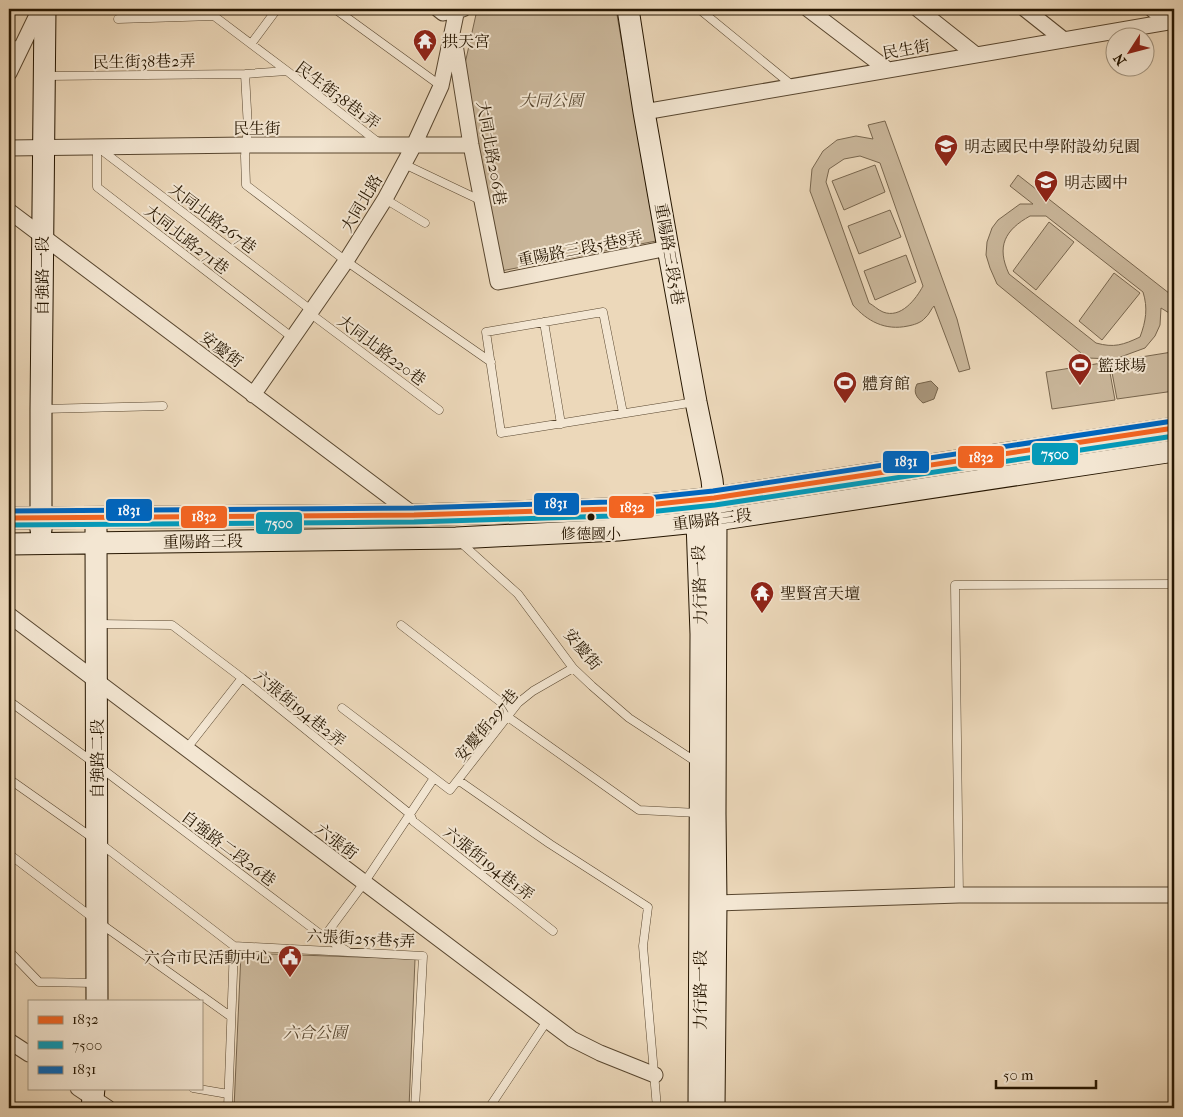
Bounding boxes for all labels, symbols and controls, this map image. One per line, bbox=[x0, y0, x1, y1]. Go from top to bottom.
temple icon: 拱天宮 bbox=[412, 28, 438, 62]
north arrow bbox=[1106, 28, 1156, 78]
place label: 拱天宮 bbox=[442, 32, 490, 51]
street label: 民生街 bbox=[881, 36, 931, 63]
text: N bbox=[1110, 50, 1130, 69]
street label: 民生街38巷2弄 bbox=[92, 51, 196, 72]
street label: 民生街38巷1弄 bbox=[292, 58, 383, 133]
park label: 大同公園 bbox=[519, 91, 586, 110]
street label: 大同北路206巷 bbox=[473, 99, 510, 207]
street label: 民生街 bbox=[233, 119, 281, 138]
school or university icon: 明志國民中學附設幼兒園 bbox=[933, 133, 959, 167]
place label: 明志國民中學附設幼兒園 bbox=[964, 137, 1140, 156]
school or university icon: 明志國中 bbox=[1033, 169, 1059, 203]
street label: 大同北路 bbox=[337, 171, 386, 236]
place label: 明志國中 bbox=[1064, 173, 1128, 192]
street label: 大同北路267巷 bbox=[165, 179, 260, 257]
street label: 大同北路271巷 bbox=[141, 201, 233, 278]
street label: 重陽路三段5巷 bbox=[651, 202, 688, 306]
street label: 重陽路三段5巷8弄 bbox=[516, 227, 644, 270]
street label: 自強路一段 bbox=[33, 236, 52, 316]
street label: 大同北路220巷 bbox=[334, 311, 429, 390]
street label: 安慶街 bbox=[197, 327, 247, 371]
sports icon: 籃球場 bbox=[1067, 352, 1093, 386]
place label: 籃球場 bbox=[1098, 356, 1146, 375]
sports icon: 體育館 bbox=[832, 370, 858, 404]
place label: 體育館 bbox=[862, 374, 910, 393]
line badge: 7500 bbox=[1031, 442, 1079, 466]
line badge: 1832 bbox=[957, 445, 1005, 469]
text: 7500 bbox=[1040, 446, 1069, 463]
text: 1832 bbox=[969, 449, 993, 466]
line badge: 1831 bbox=[882, 450, 930, 474]
text: 1831 bbox=[895, 453, 917, 470]
line badge: 1831 bbox=[533, 492, 580, 516]
text: 1831 bbox=[545, 495, 567, 512]
line badge: 1832 bbox=[608, 495, 655, 519]
line badge: 1831 bbox=[105, 498, 153, 522]
text: 1832 bbox=[620, 499, 644, 516]
text: 1831 bbox=[118, 502, 140, 519]
line badge: 1832 bbox=[180, 505, 228, 529]
street label: 重陽路三段 bbox=[671, 505, 753, 534]
text: 1832 bbox=[192, 508, 216, 525]
line badge: 7500 bbox=[255, 511, 303, 535]
marker: 修德國小 bbox=[586, 512, 596, 522]
text: 7500 bbox=[264, 515, 293, 532]
place label: 修德國小 bbox=[561, 525, 621, 543]
street label: 重陽路三段 bbox=[163, 531, 243, 552]
street label: 力行路一段 bbox=[689, 545, 710, 625]
temple icon: 聖賢宮天壇 bbox=[749, 580, 775, 614]
place label: 聖賢宮天壇 bbox=[780, 584, 860, 603]
street label: 安慶街 bbox=[560, 625, 605, 674]
street label: 六張街194巷2弄 bbox=[250, 666, 349, 751]
street label: 安慶街297巷 bbox=[451, 685, 522, 765]
street label: 自強路二段 bbox=[88, 719, 107, 799]
street label: 自強路二段26巷 bbox=[178, 807, 280, 890]
street label: 六張街 bbox=[312, 819, 362, 863]
street label: 六張街194巷1弄 bbox=[440, 822, 538, 904]
street label: 六張街255巷5弄 bbox=[306, 926, 416, 951]
public building icon: 六合市民活動中心 bbox=[277, 944, 303, 978]
place label: 六合市民活動中心 bbox=[144, 948, 272, 967]
street label: 力行路一段 bbox=[691, 950, 710, 1030]
legend bbox=[28, 1000, 202, 1090]
text: 1832 bbox=[72, 1010, 99, 1028]
park label: 六合公園 bbox=[283, 1023, 350, 1042]
text: 7500 bbox=[72, 1036, 102, 1054]
scale bar bbox=[996, 1057, 1096, 1089]
text: 1831 bbox=[72, 1060, 96, 1078]
text: 50 m bbox=[1003, 1066, 1034, 1084]

